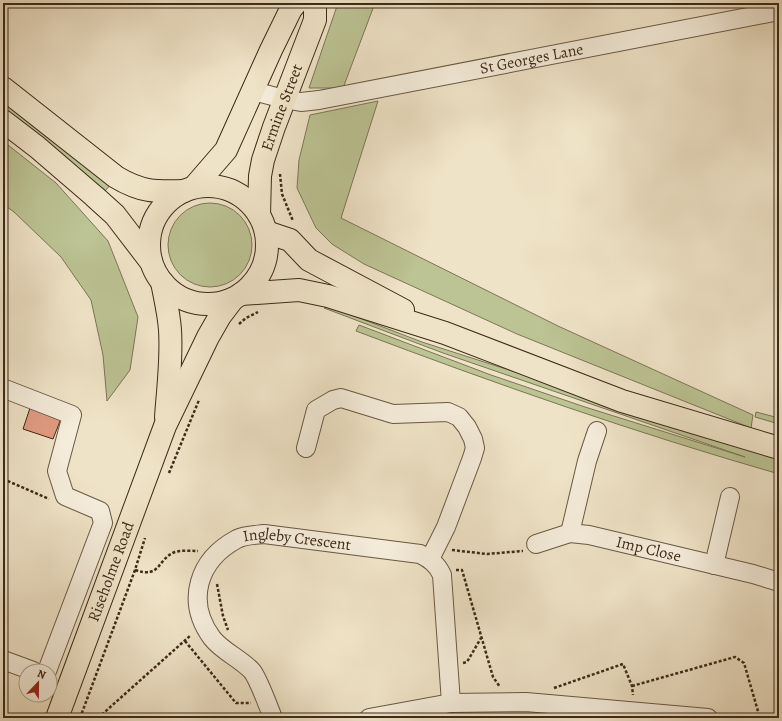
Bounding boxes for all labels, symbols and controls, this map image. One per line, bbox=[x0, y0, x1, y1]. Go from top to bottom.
street label: St Georges Lane bbox=[478, 38, 585, 80]
street label: Ermine Street bbox=[256, 61, 308, 154]
street label: Riseholme Road bbox=[83, 518, 140, 625]
street label: Ingleby Crescent bbox=[241, 523, 352, 556]
street label: Imp Close bbox=[614, 531, 683, 568]
north arrow bbox=[18, 663, 58, 703]
text: N bbox=[35, 666, 48, 683]

